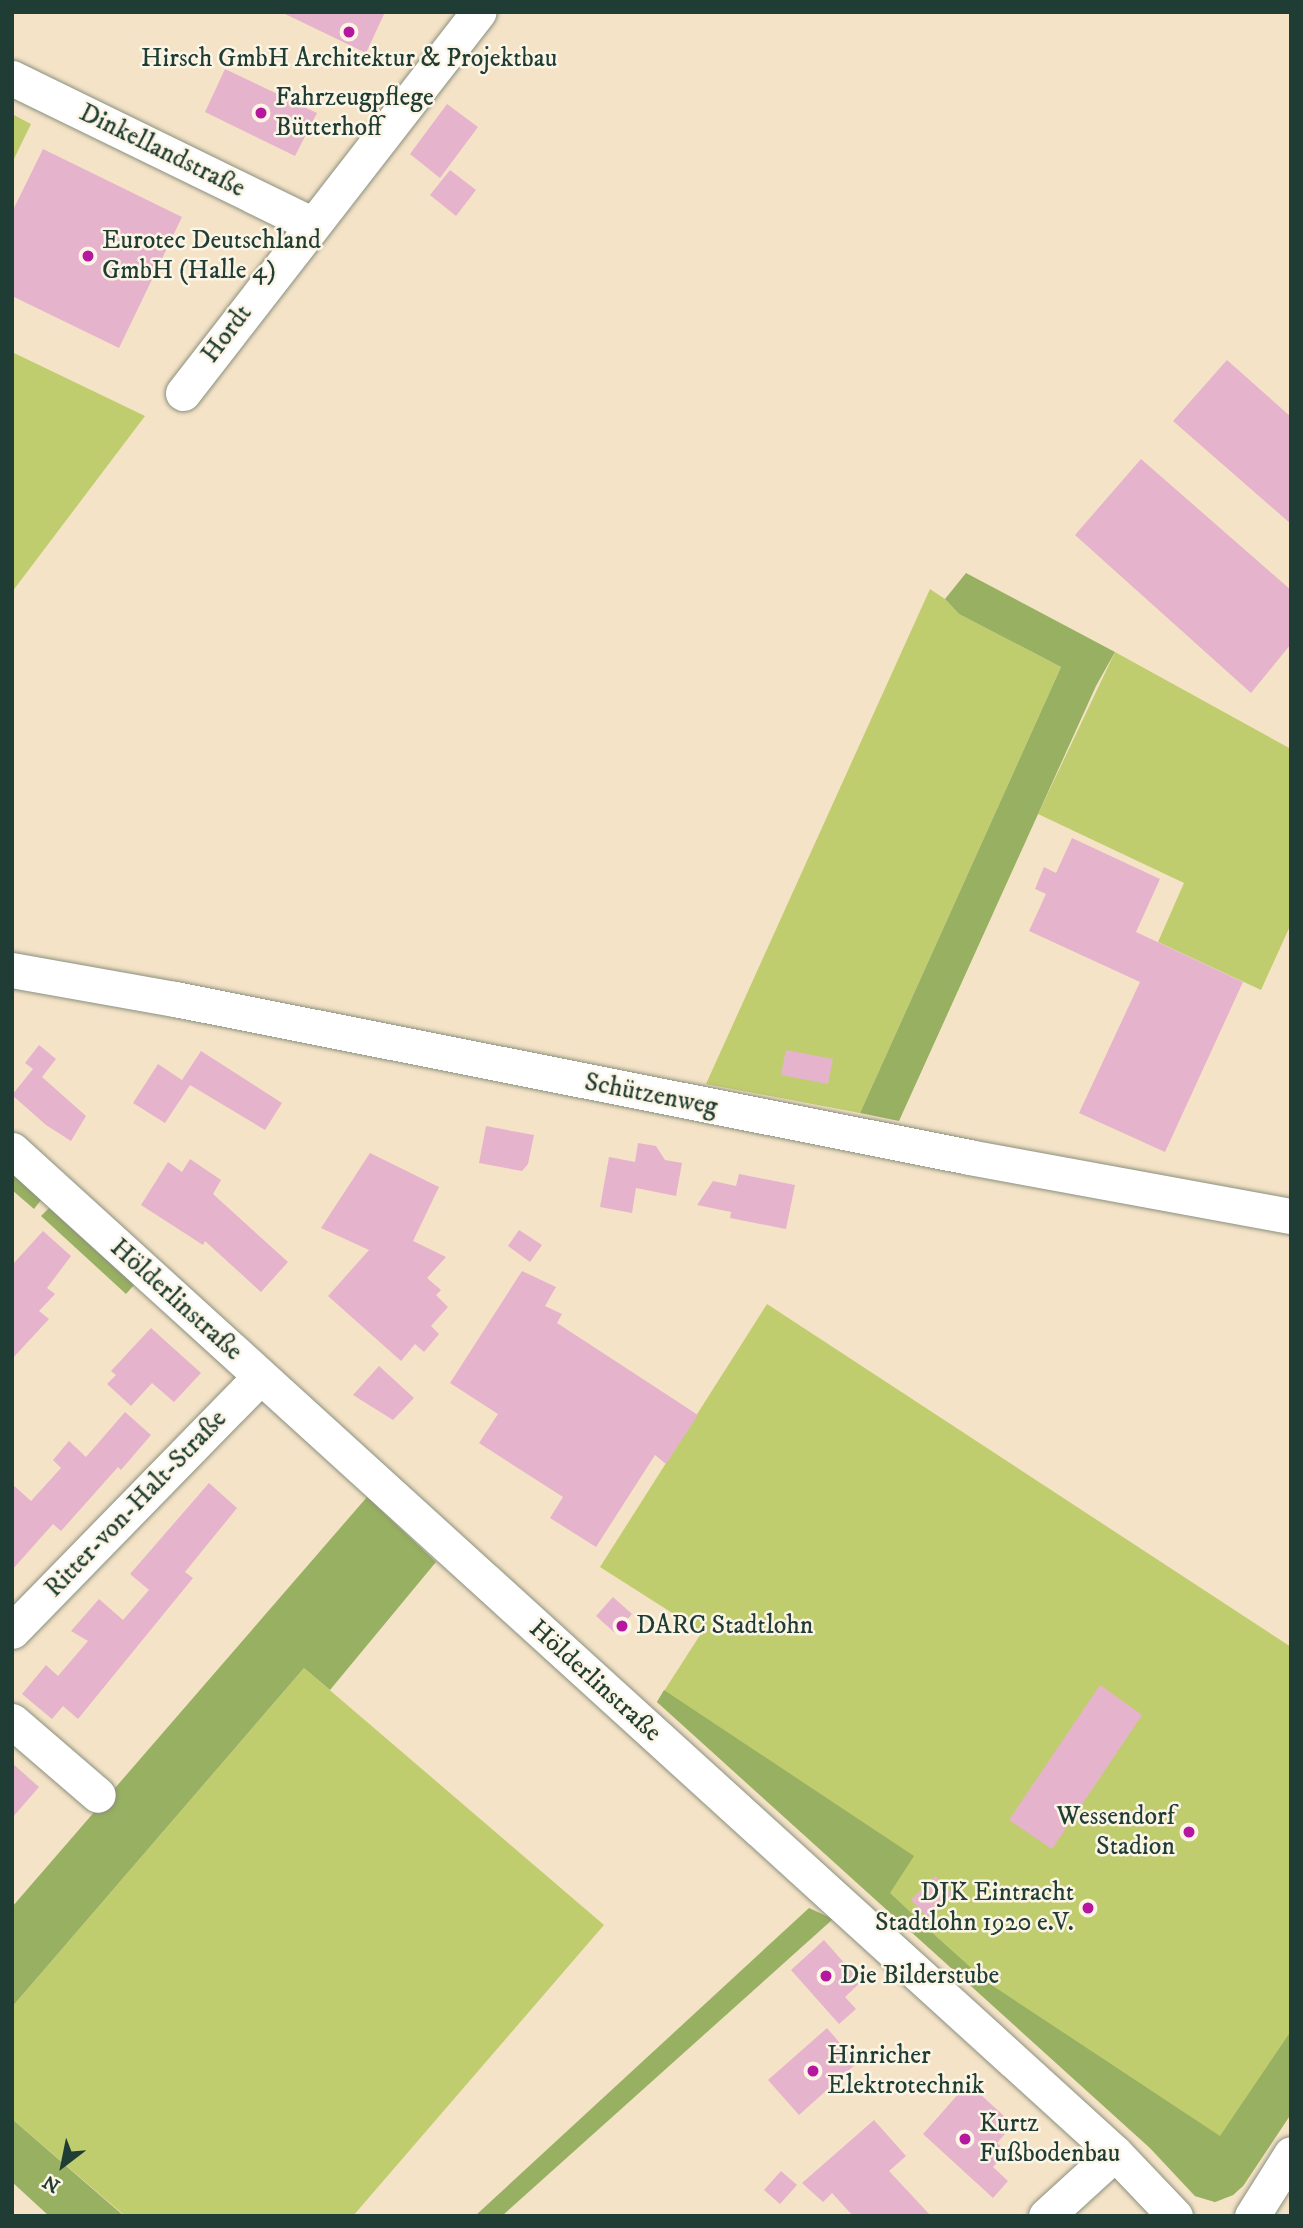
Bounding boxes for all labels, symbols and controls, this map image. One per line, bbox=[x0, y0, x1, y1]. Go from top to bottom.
marker: Hirsch GmbH Architektur & Projektbau bbox=[341, 24, 357, 40]
place label: Hirsch GmbH Architektur & Projektbau bbox=[141, 43, 557, 75]
place label: Fahrzeugpflege Bütterhoff bbox=[275, 82, 434, 144]
street label: Dinkellandstraße bbox=[74, 97, 250, 205]
marker: Fahrzeugpflege Bütterhoff bbox=[253, 105, 269, 121]
place label: Eurotec Deutschland GmbH (Halle 4) bbox=[102, 225, 321, 286]
marker: Eurotec Deutschland GmbH (Halle 4) bbox=[80, 248, 96, 264]
street label: Hordt bbox=[195, 299, 259, 369]
street label: Schützenweg bbox=[582, 1067, 720, 1123]
street label: Hölderlinstraße bbox=[103, 1232, 249, 1368]
street label: Ritter-von-Halt-Straße bbox=[39, 1404, 233, 1604]
place label: DARC Stadtlohn bbox=[636, 1610, 813, 1642]
street label: Hölderlinstraße bbox=[522, 1613, 668, 1749]
marker: DARC Stadtlohn bbox=[614, 1618, 630, 1634]
place label: Wessendorf Stadion bbox=[1057, 1801, 1175, 1862]
marker: Wessendorf Stadion bbox=[1181, 1824, 1197, 1840]
place label: DJK Eintracht Stadtlohn 1920 e.V. bbox=[875, 1877, 1074, 1938]
marker: DJK Eintracht Stadtlohn 1920 e.V. bbox=[1080, 1900, 1096, 1916]
place label: Die Bilderstube bbox=[840, 1960, 999, 1992]
marker: Die Bilderstube bbox=[818, 1968, 834, 1984]
place label: Hinricher Elektrotechnik bbox=[827, 2040, 984, 2102]
marker: Hinricher Elektrotechnik bbox=[805, 2063, 821, 2079]
place label: Kurtz Fußbodenbau bbox=[979, 2108, 1120, 2170]
north arrow bbox=[28, 2130, 98, 2200]
marker: Kurtz Fußbodenbau bbox=[957, 2131, 973, 2147]
text: N bbox=[39, 2169, 64, 2197]

